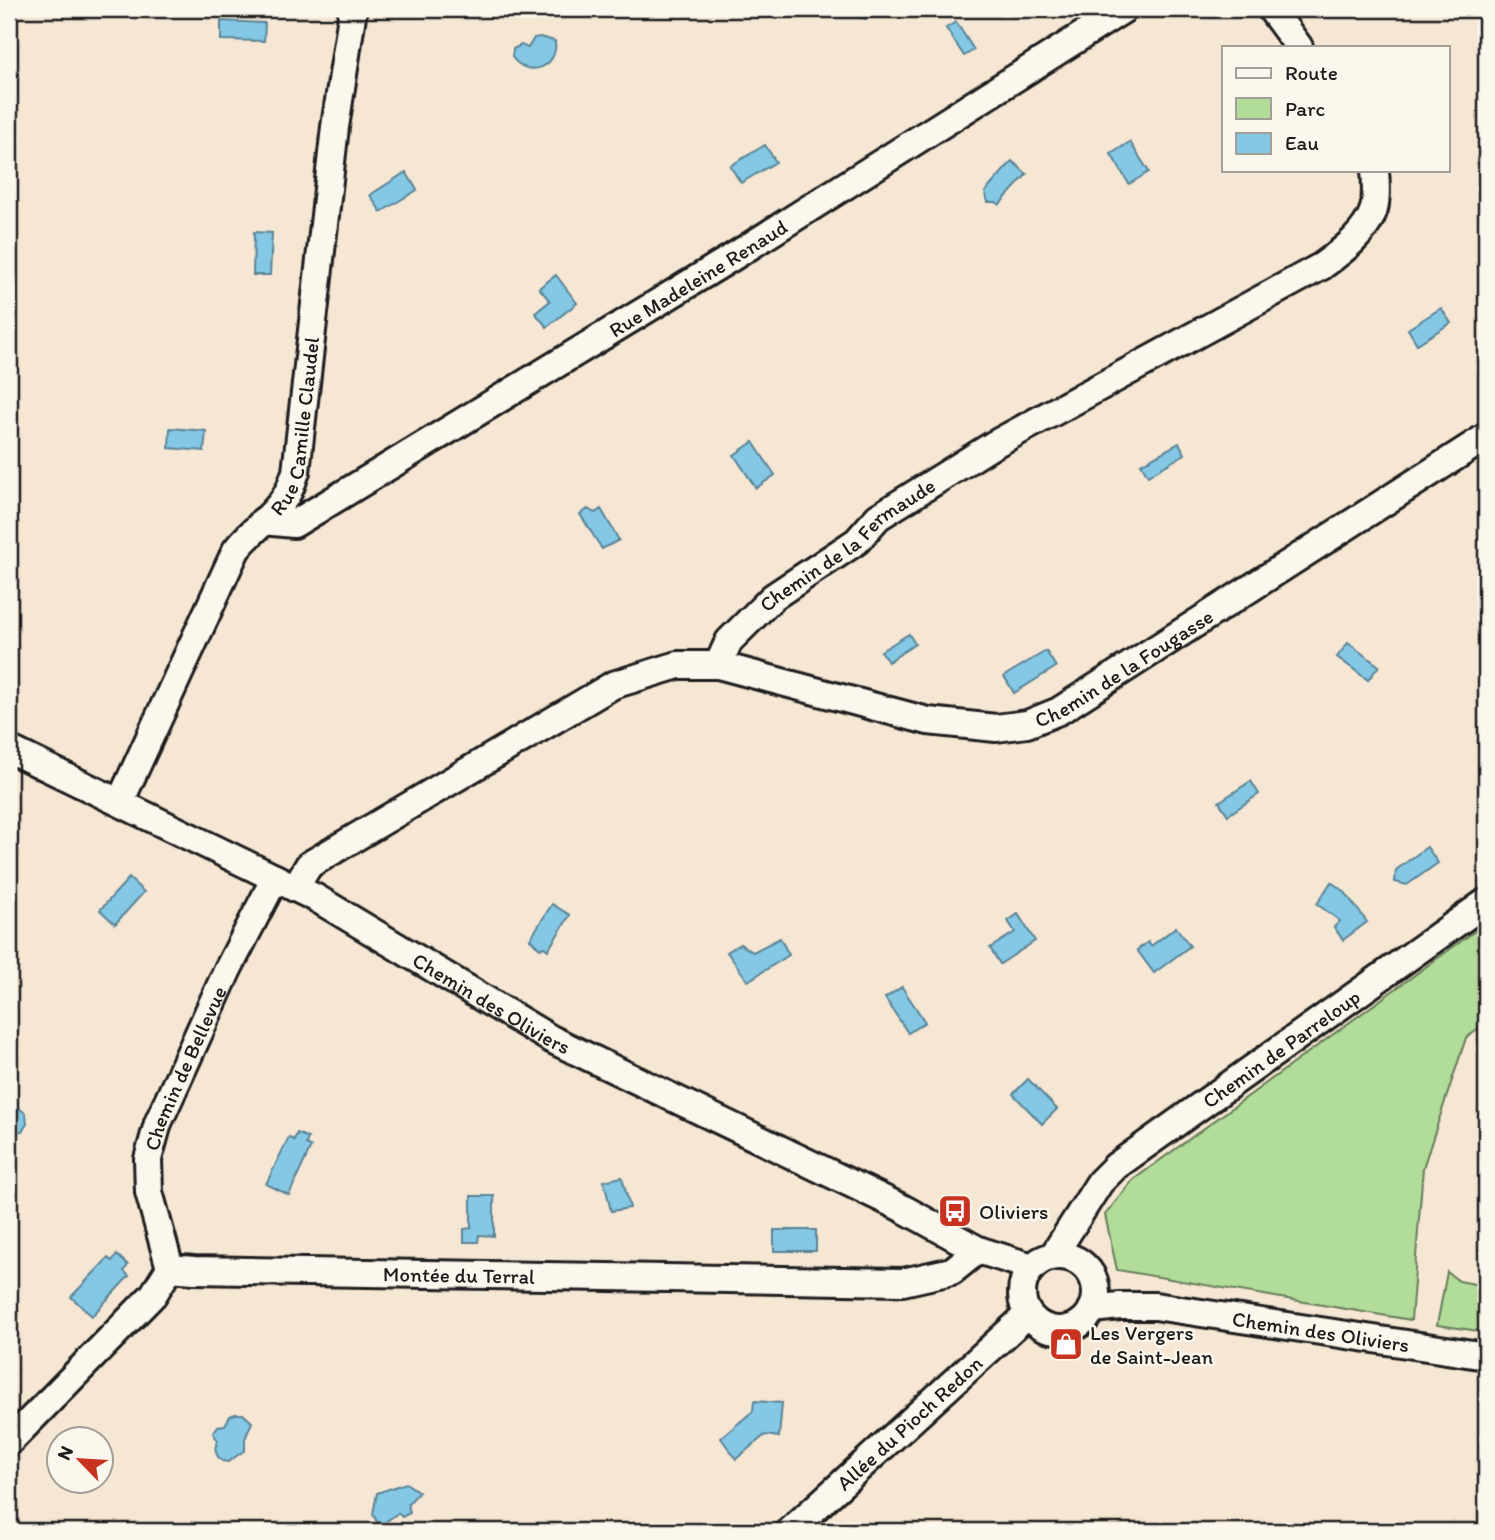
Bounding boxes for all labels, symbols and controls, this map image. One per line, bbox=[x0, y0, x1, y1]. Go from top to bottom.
legend bbox=[1222, 46, 1450, 172]
text: Route bbox=[1285, 60, 1338, 85]
text: Parc bbox=[1285, 96, 1325, 121]
text: Eau bbox=[1285, 130, 1319, 155]
street label: Rue Madeleine Renaud bbox=[604, 213, 791, 342]
street label: Rue Camille Claudel bbox=[264, 335, 324, 520]
street label: Chemin de la Fermaude bbox=[753, 472, 939, 617]
street label: Chemin de la Fougasse bbox=[1031, 603, 1217, 732]
street label: Chemin des Oliviers bbox=[408, 947, 575, 1059]
street label: Chemin de Bellevue bbox=[139, 982, 231, 1153]
street label: Chemin de Parreloup bbox=[1197, 984, 1365, 1113]
bus stop icon: Oliviers bbox=[936, 1192, 974, 1230]
place label: Oliviers bbox=[979, 1199, 1048, 1224]
street label: Montée du Terral bbox=[383, 1261, 535, 1288]
street label: Chemin des Oliviers bbox=[1231, 1305, 1411, 1357]
place label: Les Vergers de Saint-Jean bbox=[1090, 1320, 1213, 1369]
shop icon: Les Vergers de Saint-Jean bbox=[1047, 1325, 1085, 1363]
street label: Allée du Pioch Redon bbox=[831, 1350, 987, 1495]
north arrow bbox=[46, 1424, 116, 1494]
text: N bbox=[52, 1442, 78, 1464]

